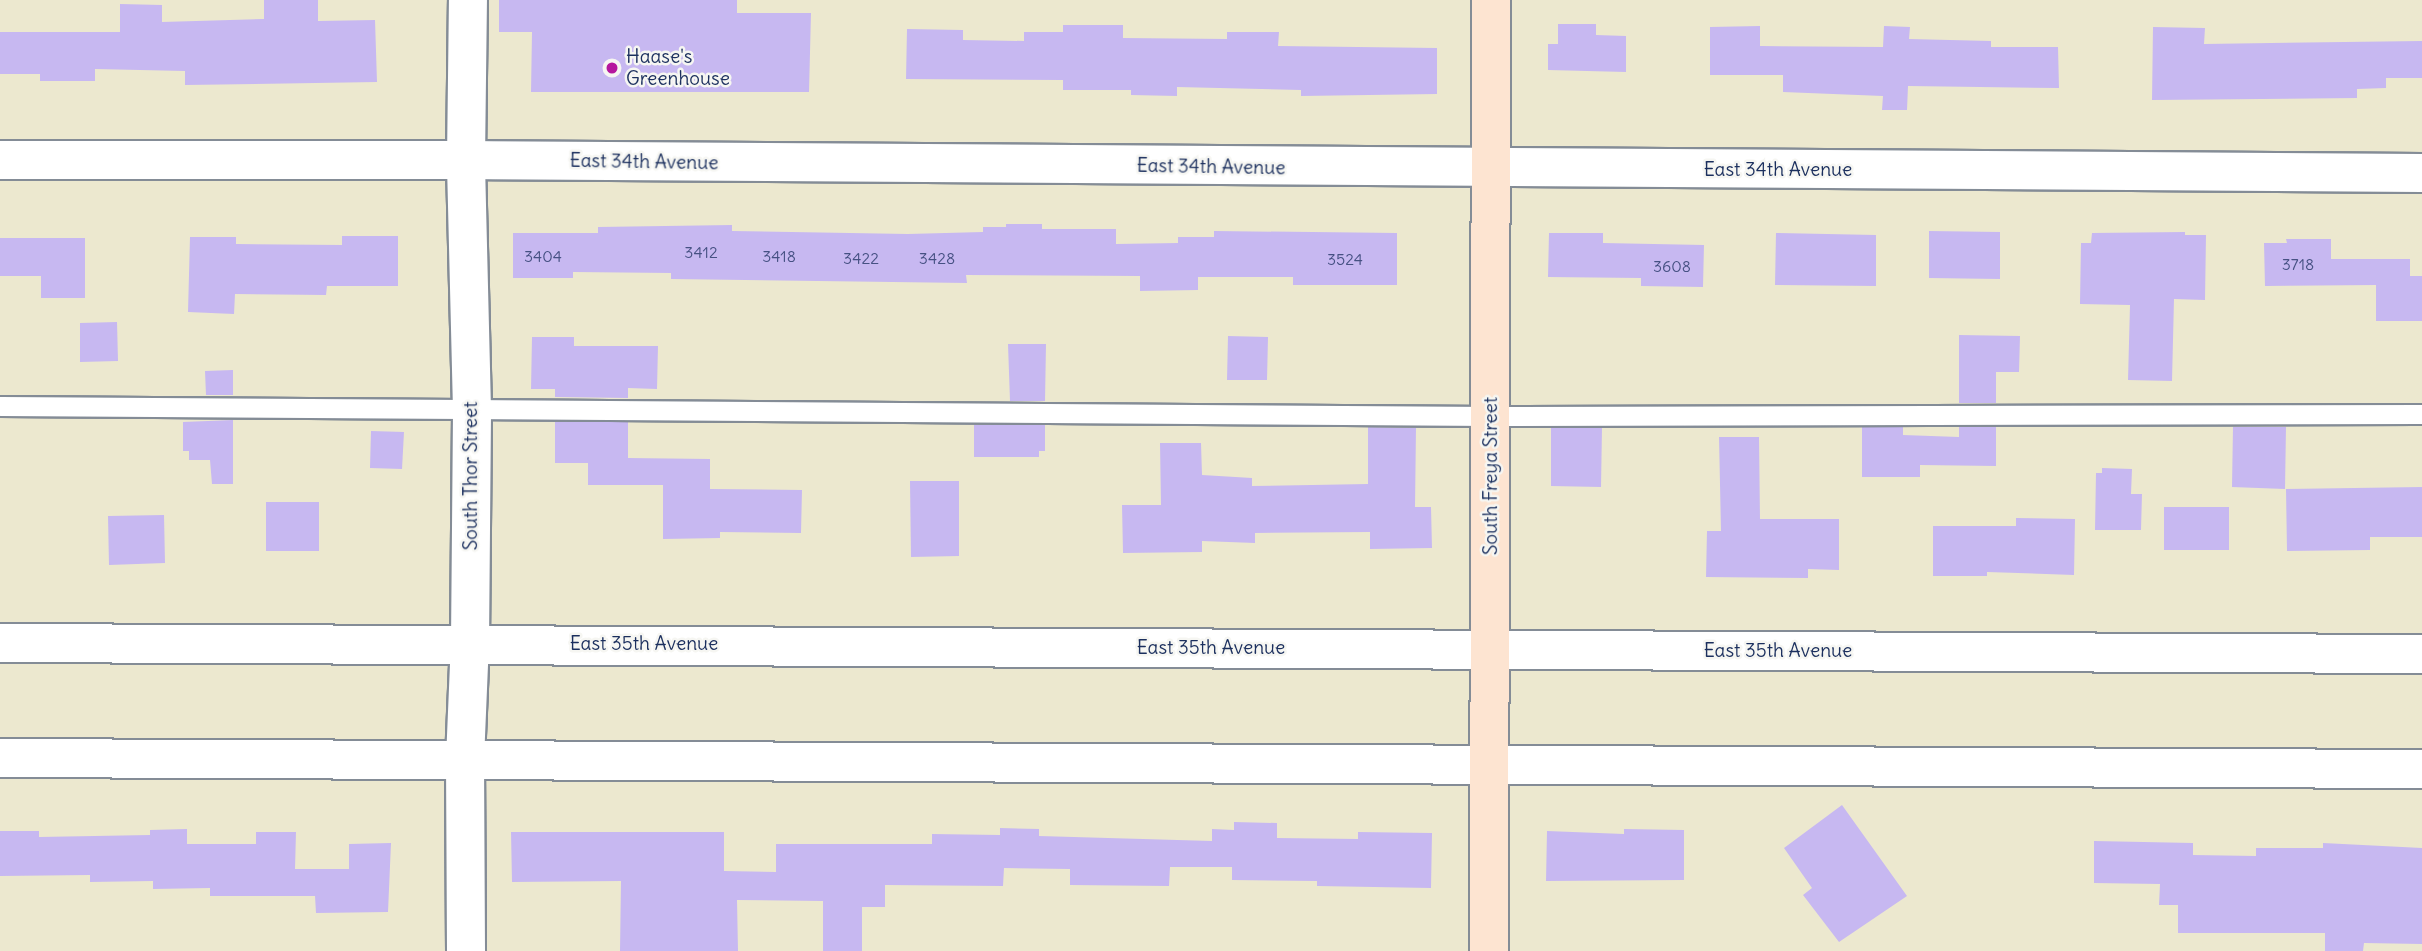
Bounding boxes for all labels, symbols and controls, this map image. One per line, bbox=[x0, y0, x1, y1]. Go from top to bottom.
place label: Haase's Greenhouse bbox=[626, 46, 730, 90]
marker: Haase's Greenhouse bbox=[604, 60, 620, 76]
street label: East 34th Avenue bbox=[569, 149, 719, 175]
street label: East 34th Avenue bbox=[1136, 154, 1286, 180]
street label: East 34th Avenue bbox=[1704, 159, 1852, 181]
house number: 3412 bbox=[684, 242, 718, 262]
house number: 3404 bbox=[524, 246, 562, 266]
house number: 3418 bbox=[762, 246, 796, 266]
house number: 3422 bbox=[843, 248, 879, 268]
house number: 3428 bbox=[919, 248, 955, 268]
house number: 3524 bbox=[1327, 249, 1363, 269]
house number: 3718 bbox=[2282, 254, 2314, 274]
house number: 3608 bbox=[1653, 256, 1691, 276]
street label: South Freya Street bbox=[1480, 397, 1502, 555]
street label: South Thor Street bbox=[460, 402, 482, 550]
street label: East 35th Avenue bbox=[570, 633, 718, 655]
street label: East 35th Avenue bbox=[1137, 637, 1285, 659]
street label: East 35th Avenue bbox=[1704, 640, 1852, 662]

